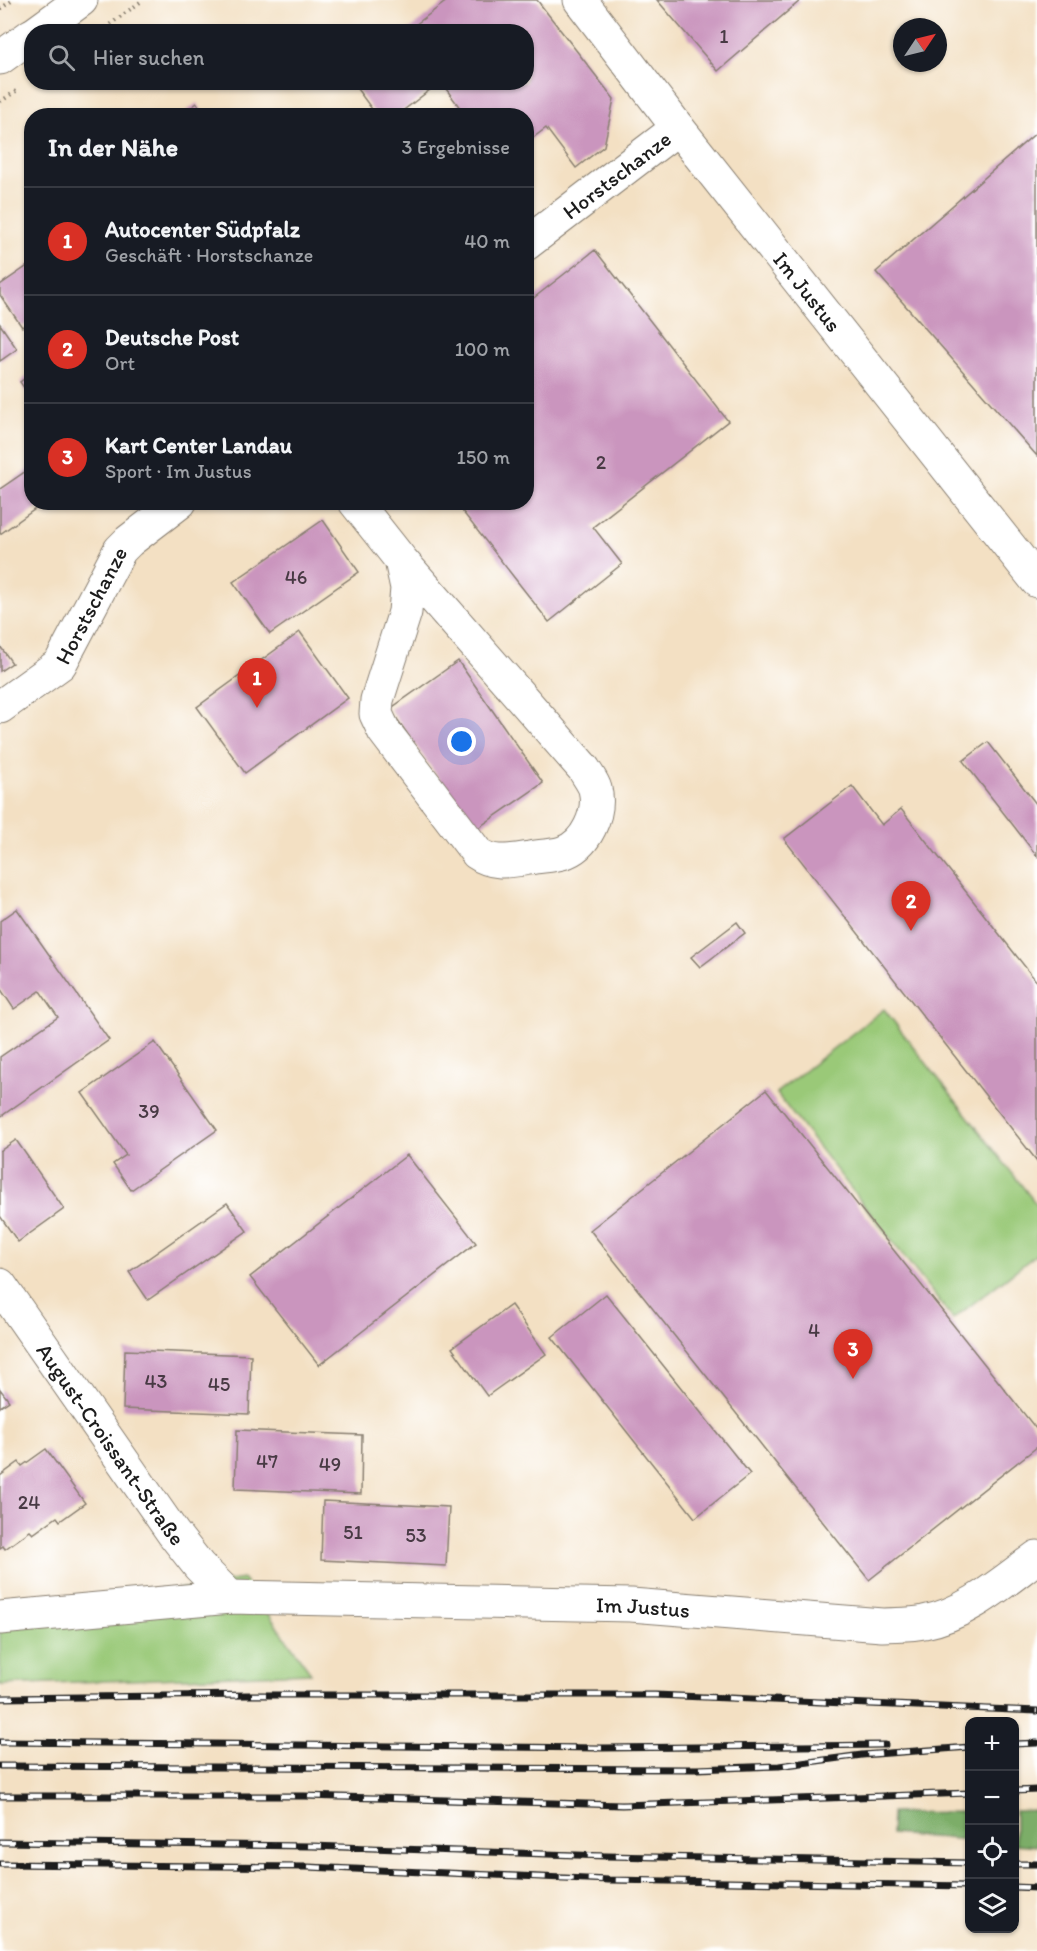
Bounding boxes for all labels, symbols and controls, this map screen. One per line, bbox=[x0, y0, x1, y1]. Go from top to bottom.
north arrow bbox=[893, 18, 947, 72]
search box bbox=[24, 24, 534, 90]
house number: 1 bbox=[719, 24, 729, 48]
icon: search bbox=[45, 41, 78, 74]
text: Hier suchen bbox=[93, 44, 204, 71]
street label: Horstschanze bbox=[557, 125, 676, 225]
text: In der Nähe bbox=[48, 131, 178, 163]
text: 3 Ergebnisse bbox=[402, 135, 510, 159]
text: Autocenter Südpfalz bbox=[105, 216, 300, 243]
text: 1 bbox=[63, 229, 72, 253]
text: 40 m bbox=[464, 229, 510, 253]
text: Geschäft · Horstschanze bbox=[105, 243, 313, 267]
street label: Im Justus bbox=[768, 246, 848, 337]
text: Deutsche Post bbox=[105, 324, 239, 351]
text: 2 bbox=[62, 337, 73, 361]
text: 100 m bbox=[455, 337, 510, 361]
text: Ort bbox=[105, 351, 135, 375]
text: Kart Center Landau bbox=[105, 432, 292, 459]
text: 3 bbox=[62, 445, 73, 469]
text: 150 m bbox=[457, 445, 510, 469]
house number: 2 bbox=[596, 450, 607, 474]
text: Sport · Im Justus bbox=[105, 459, 252, 483]
street label: Horstschanze bbox=[49, 542, 133, 669]
house number: 46 bbox=[285, 565, 307, 589]
pin: 1 bbox=[238, 658, 276, 708]
your location bbox=[447, 727, 476, 756]
pin: 2 bbox=[892, 882, 930, 931]
house number: 39 bbox=[138, 1099, 160, 1123]
house number: 4 bbox=[808, 1318, 820, 1342]
pin: 3 bbox=[834, 1330, 872, 1379]
street label: August-Croissant-Straße bbox=[31, 1338, 191, 1551]
house number: 43 bbox=[145, 1369, 168, 1393]
house number: 45 bbox=[208, 1372, 230, 1396]
house number: 47 bbox=[256, 1449, 278, 1473]
house number: 49 bbox=[319, 1452, 341, 1476]
house number: 24 bbox=[18, 1490, 40, 1514]
house number: 51 bbox=[343, 1520, 363, 1544]
house number: 53 bbox=[405, 1523, 427, 1547]
street label: Im Justus bbox=[596, 1591, 691, 1623]
map controls bbox=[965, 1717, 1019, 1933]
button: + bbox=[965, 1717, 1019, 1771]
button: − bbox=[965, 1771, 1019, 1825]
button: locate bbox=[965, 1825, 1019, 1879]
button: layers bbox=[965, 1879, 1019, 1933]

